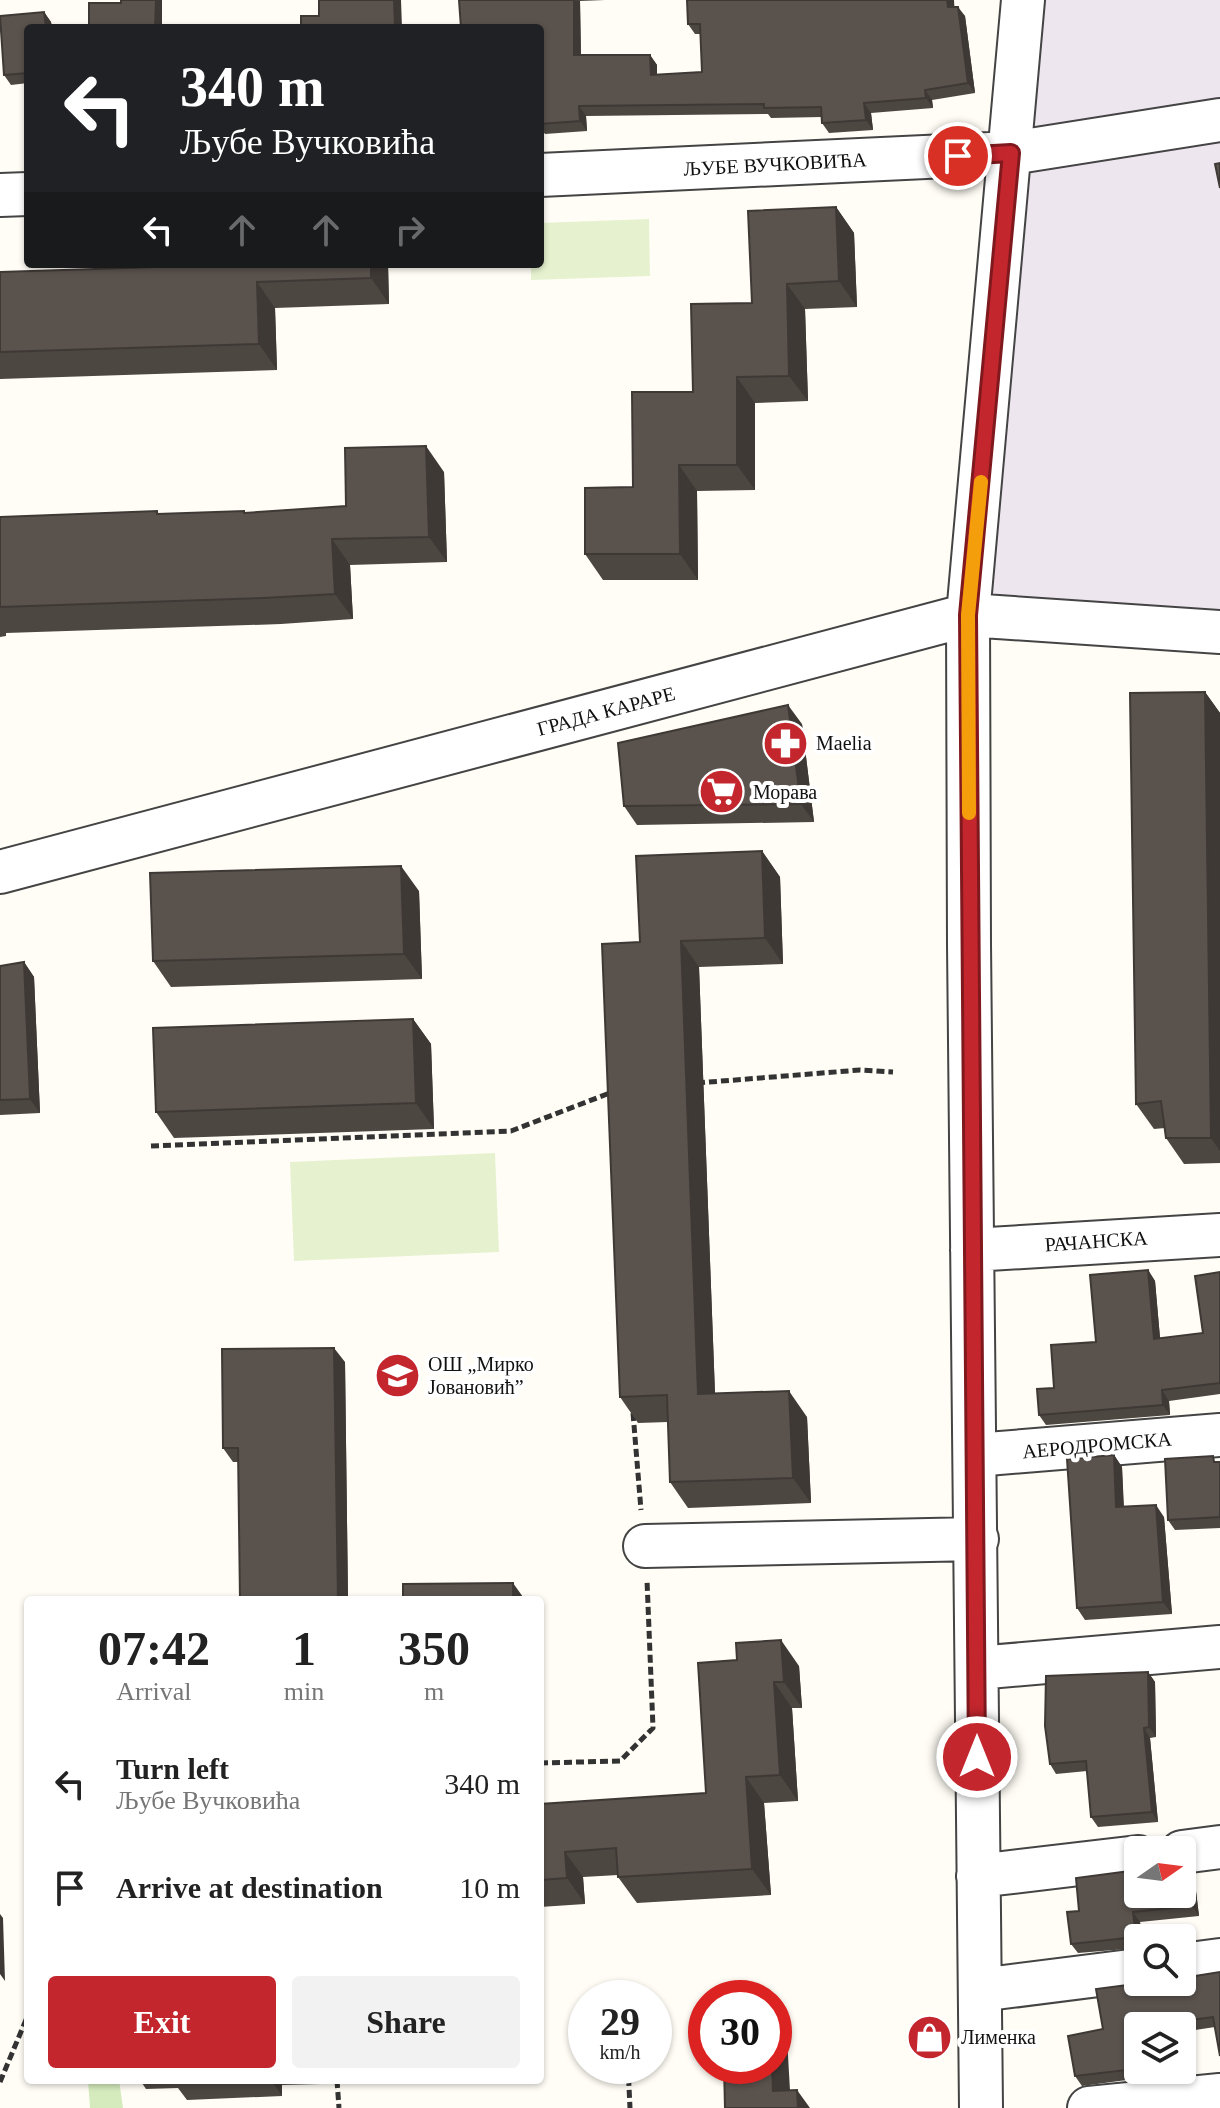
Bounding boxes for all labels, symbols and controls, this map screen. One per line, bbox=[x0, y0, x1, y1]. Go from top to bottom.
icon: left bbox=[48, 56, 152, 160]
text: 340 m bbox=[180, 56, 325, 118]
text: Љубе Вучковића bbox=[180, 122, 435, 162]
pin bbox=[924, 122, 992, 190]
icon: arrive bbox=[936, 134, 980, 178]
street label: ЉУБЕ ВУЧКОВИЋА bbox=[683, 148, 868, 180]
icon: left bbox=[136, 208, 180, 252]
icon: ahead bbox=[220, 208, 264, 252]
icon: ahead bbox=[304, 208, 348, 252]
icon: right bbox=[388, 208, 432, 252]
street label: ГРАДА КАРАРЕ bbox=[535, 682, 678, 741]
pharmacy icon: Maelia bbox=[761, 719, 809, 767]
place label: Maelia bbox=[816, 732, 872, 754]
supermarket icon: Морава bbox=[698, 768, 746, 816]
place label: Морава bbox=[753, 781, 817, 804]
street label: РАЧАНСКА bbox=[1044, 1226, 1149, 1256]
school or university icon: ОШ „Мирко Јовановић” bbox=[373, 1351, 421, 1399]
place label: ОШ „Мирко Јовановић” bbox=[428, 1353, 534, 1398]
street label: АЕРОДРОМСКА bbox=[1021, 1427, 1173, 1463]
text: 07:42 bbox=[98, 1622, 210, 1675]
text: 1 bbox=[292, 1622, 316, 1675]
text: 350 bbox=[398, 1622, 470, 1675]
text: Arrival bbox=[116, 1677, 191, 1706]
text: min bbox=[284, 1677, 324, 1706]
text: m bbox=[424, 1677, 444, 1706]
position arrow bbox=[935, 1715, 1019, 1799]
text: Turn left bbox=[116, 1752, 229, 1785]
icon: left bbox=[48, 1762, 92, 1806]
text: 340 m bbox=[444, 1767, 520, 1800]
text: Љубе Вучковића bbox=[116, 1786, 300, 1815]
north arrow bbox=[1124, 1836, 1196, 1908]
map controls bbox=[1124, 1836, 1196, 2084]
icon: arrive bbox=[48, 1866, 92, 1910]
text: Arrive at destination bbox=[116, 1871, 383, 1904]
text: 10 m bbox=[459, 1871, 520, 1904]
button: search bbox=[1124, 1924, 1196, 1996]
button: Exit bbox=[48, 1976, 276, 2068]
button: Share bbox=[292, 1976, 520, 2068]
speed limit sign: 30 bbox=[688, 1980, 792, 2084]
text: 29 bbox=[600, 1999, 640, 2044]
button: layers bbox=[1124, 2012, 1196, 2084]
shop icon: Лименка bbox=[906, 2013, 954, 2061]
place label: Лименка bbox=[961, 2026, 1036, 2048]
text: km/h bbox=[599, 2041, 641, 2063]

